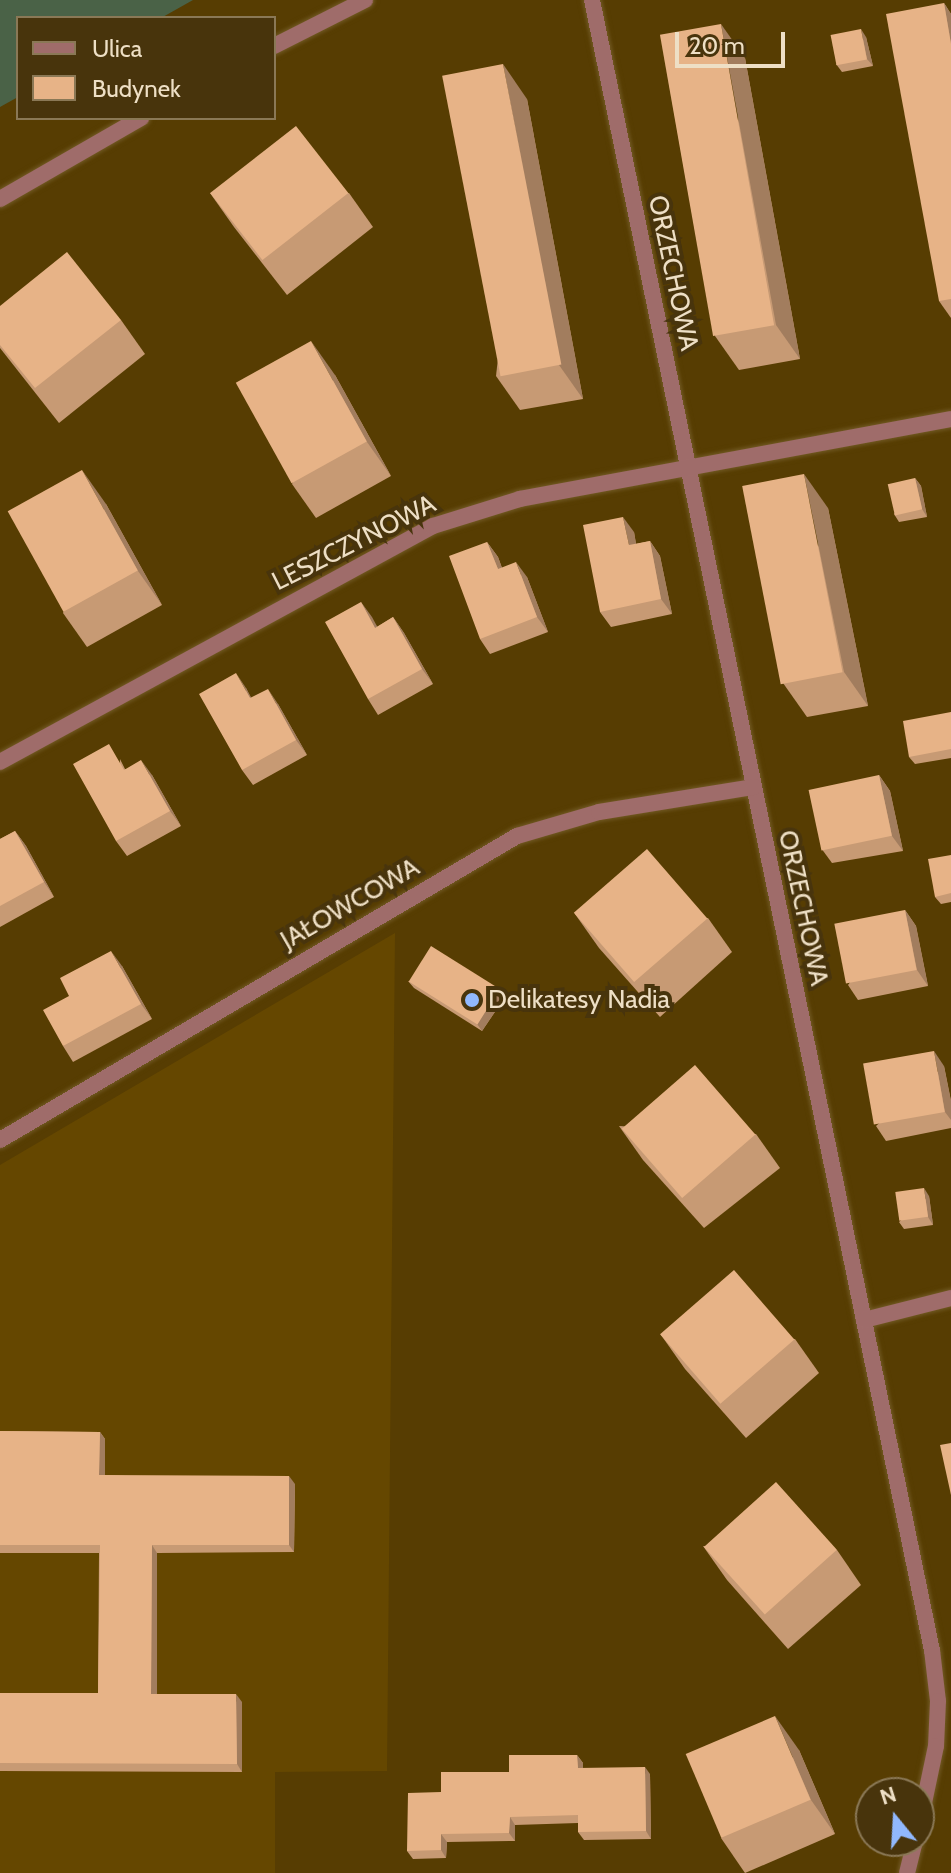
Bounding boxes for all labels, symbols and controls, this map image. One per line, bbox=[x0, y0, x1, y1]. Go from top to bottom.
legend bbox=[16, 16, 276, 120]
scale bar bbox=[679, 16, 789, 66]
text: 20 m bbox=[689, 31, 745, 60]
text: Ulica bbox=[92, 34, 142, 63]
text: Budynek bbox=[92, 74, 181, 103]
street label: ORZECHOWA bbox=[641, 193, 705, 353]
street label: LESZCZYNOWA bbox=[267, 488, 441, 598]
street label: ORZECHOWA bbox=[771, 828, 835, 988]
street label: JAŁOWCOWA bbox=[275, 852, 425, 956]
place label: Delikatesy Nadia bbox=[488, 984, 670, 1016]
marker: Delikatesy Nadia bbox=[463, 991, 481, 1009]
north arrow bbox=[855, 1777, 935, 1857]
text: N bbox=[876, 1780, 900, 1811]

